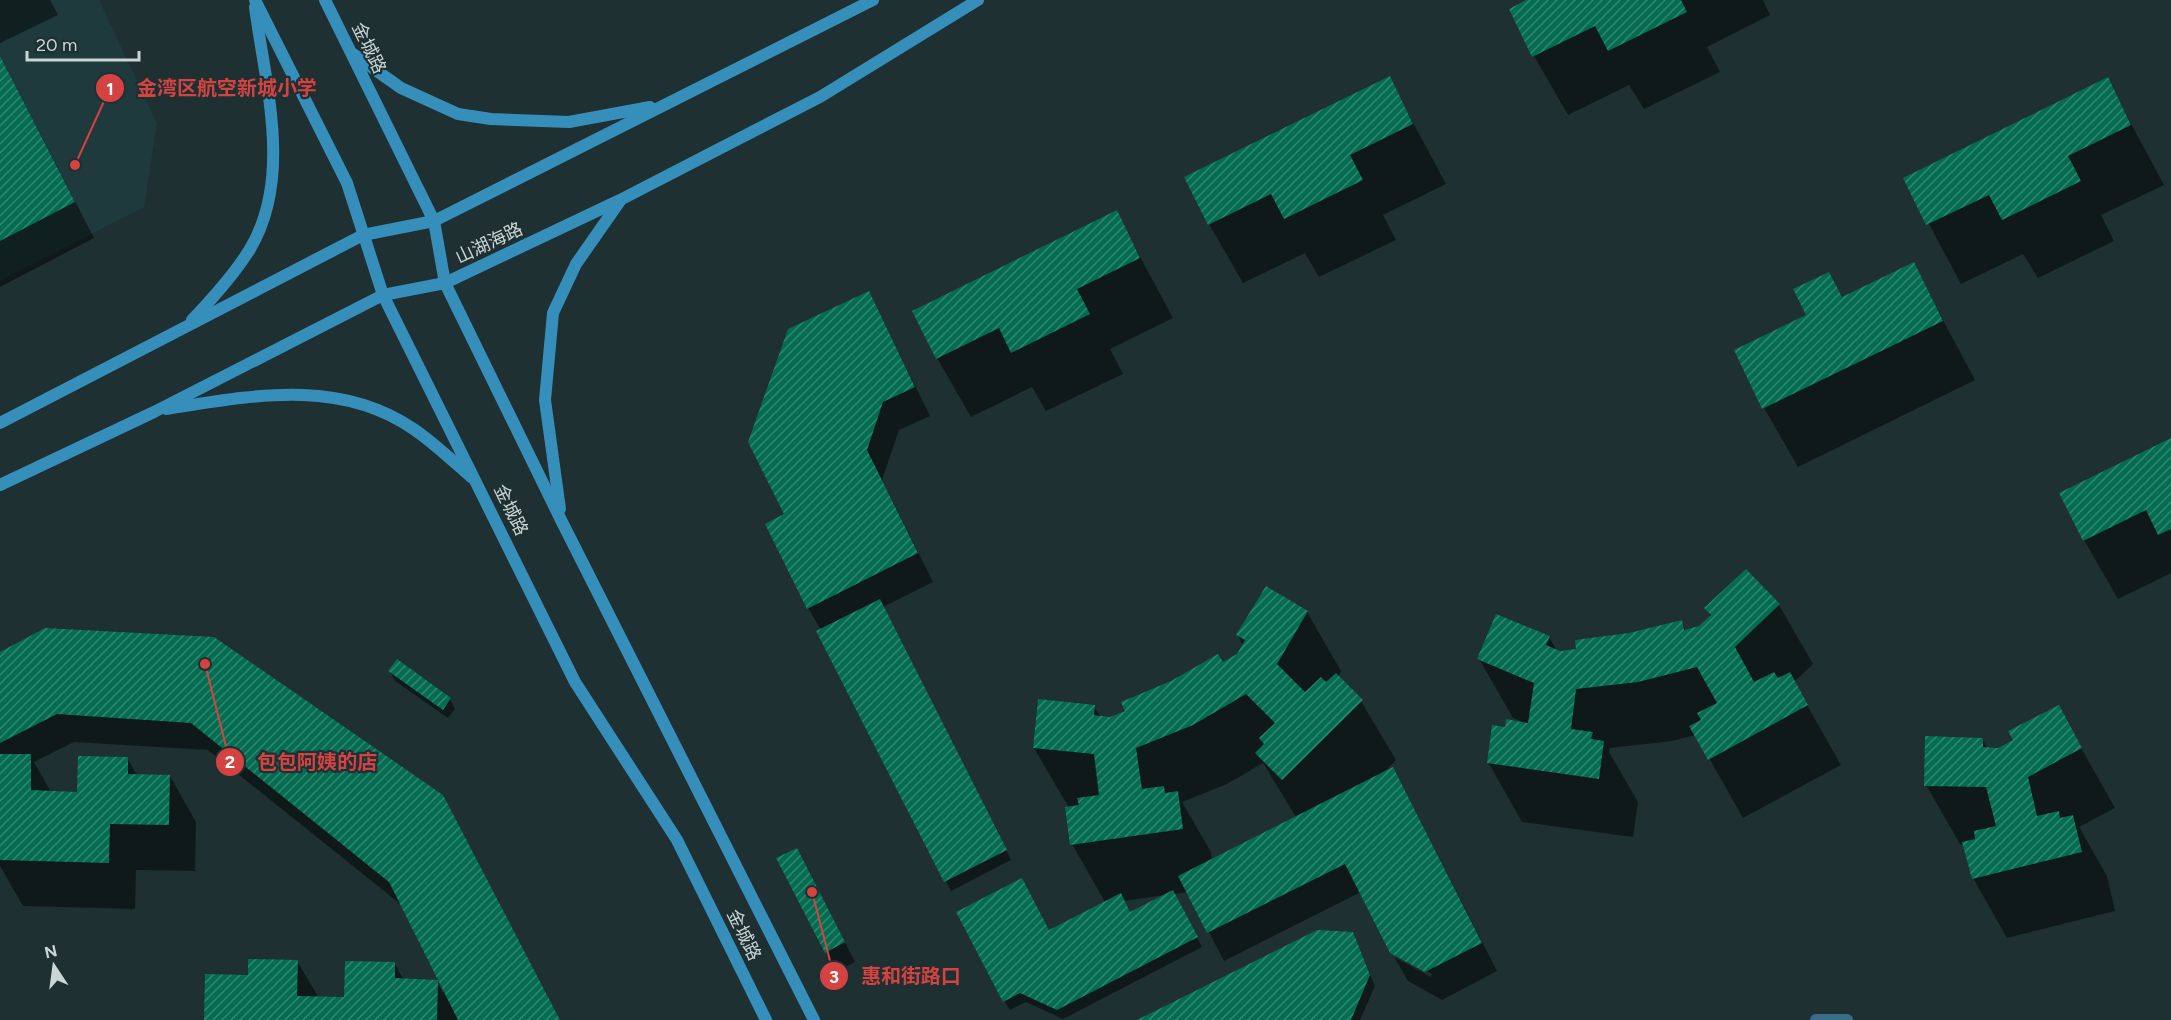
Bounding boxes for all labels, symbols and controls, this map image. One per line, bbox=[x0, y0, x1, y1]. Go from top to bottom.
street label: 金城路 bbox=[347, 19, 391, 77]
scale bar bbox=[27, 24, 140, 62]
text: 20 m bbox=[36, 34, 77, 56]
callout: 金湾区航空新城小学 bbox=[95, 69, 329, 107]
text: 金湾区航空新城小学 bbox=[137, 76, 317, 100]
text: 1 bbox=[106, 78, 114, 100]
street label: 山湖海路 bbox=[452, 218, 526, 268]
street label: 金城路 bbox=[489, 481, 533, 539]
callout: 包包阿姨的店 bbox=[215, 743, 389, 781]
text: 包包阿姨的店 bbox=[257, 750, 377, 774]
text: 2 bbox=[225, 751, 235, 773]
street label: 金城路 bbox=[722, 906, 766, 964]
north arrow bbox=[24, 936, 84, 996]
text: N bbox=[43, 941, 59, 963]
callout: 惠和街路口 bbox=[819, 957, 973, 995]
text: 惠和街路口 bbox=[861, 964, 961, 988]
text: 3 bbox=[829, 966, 839, 988]

